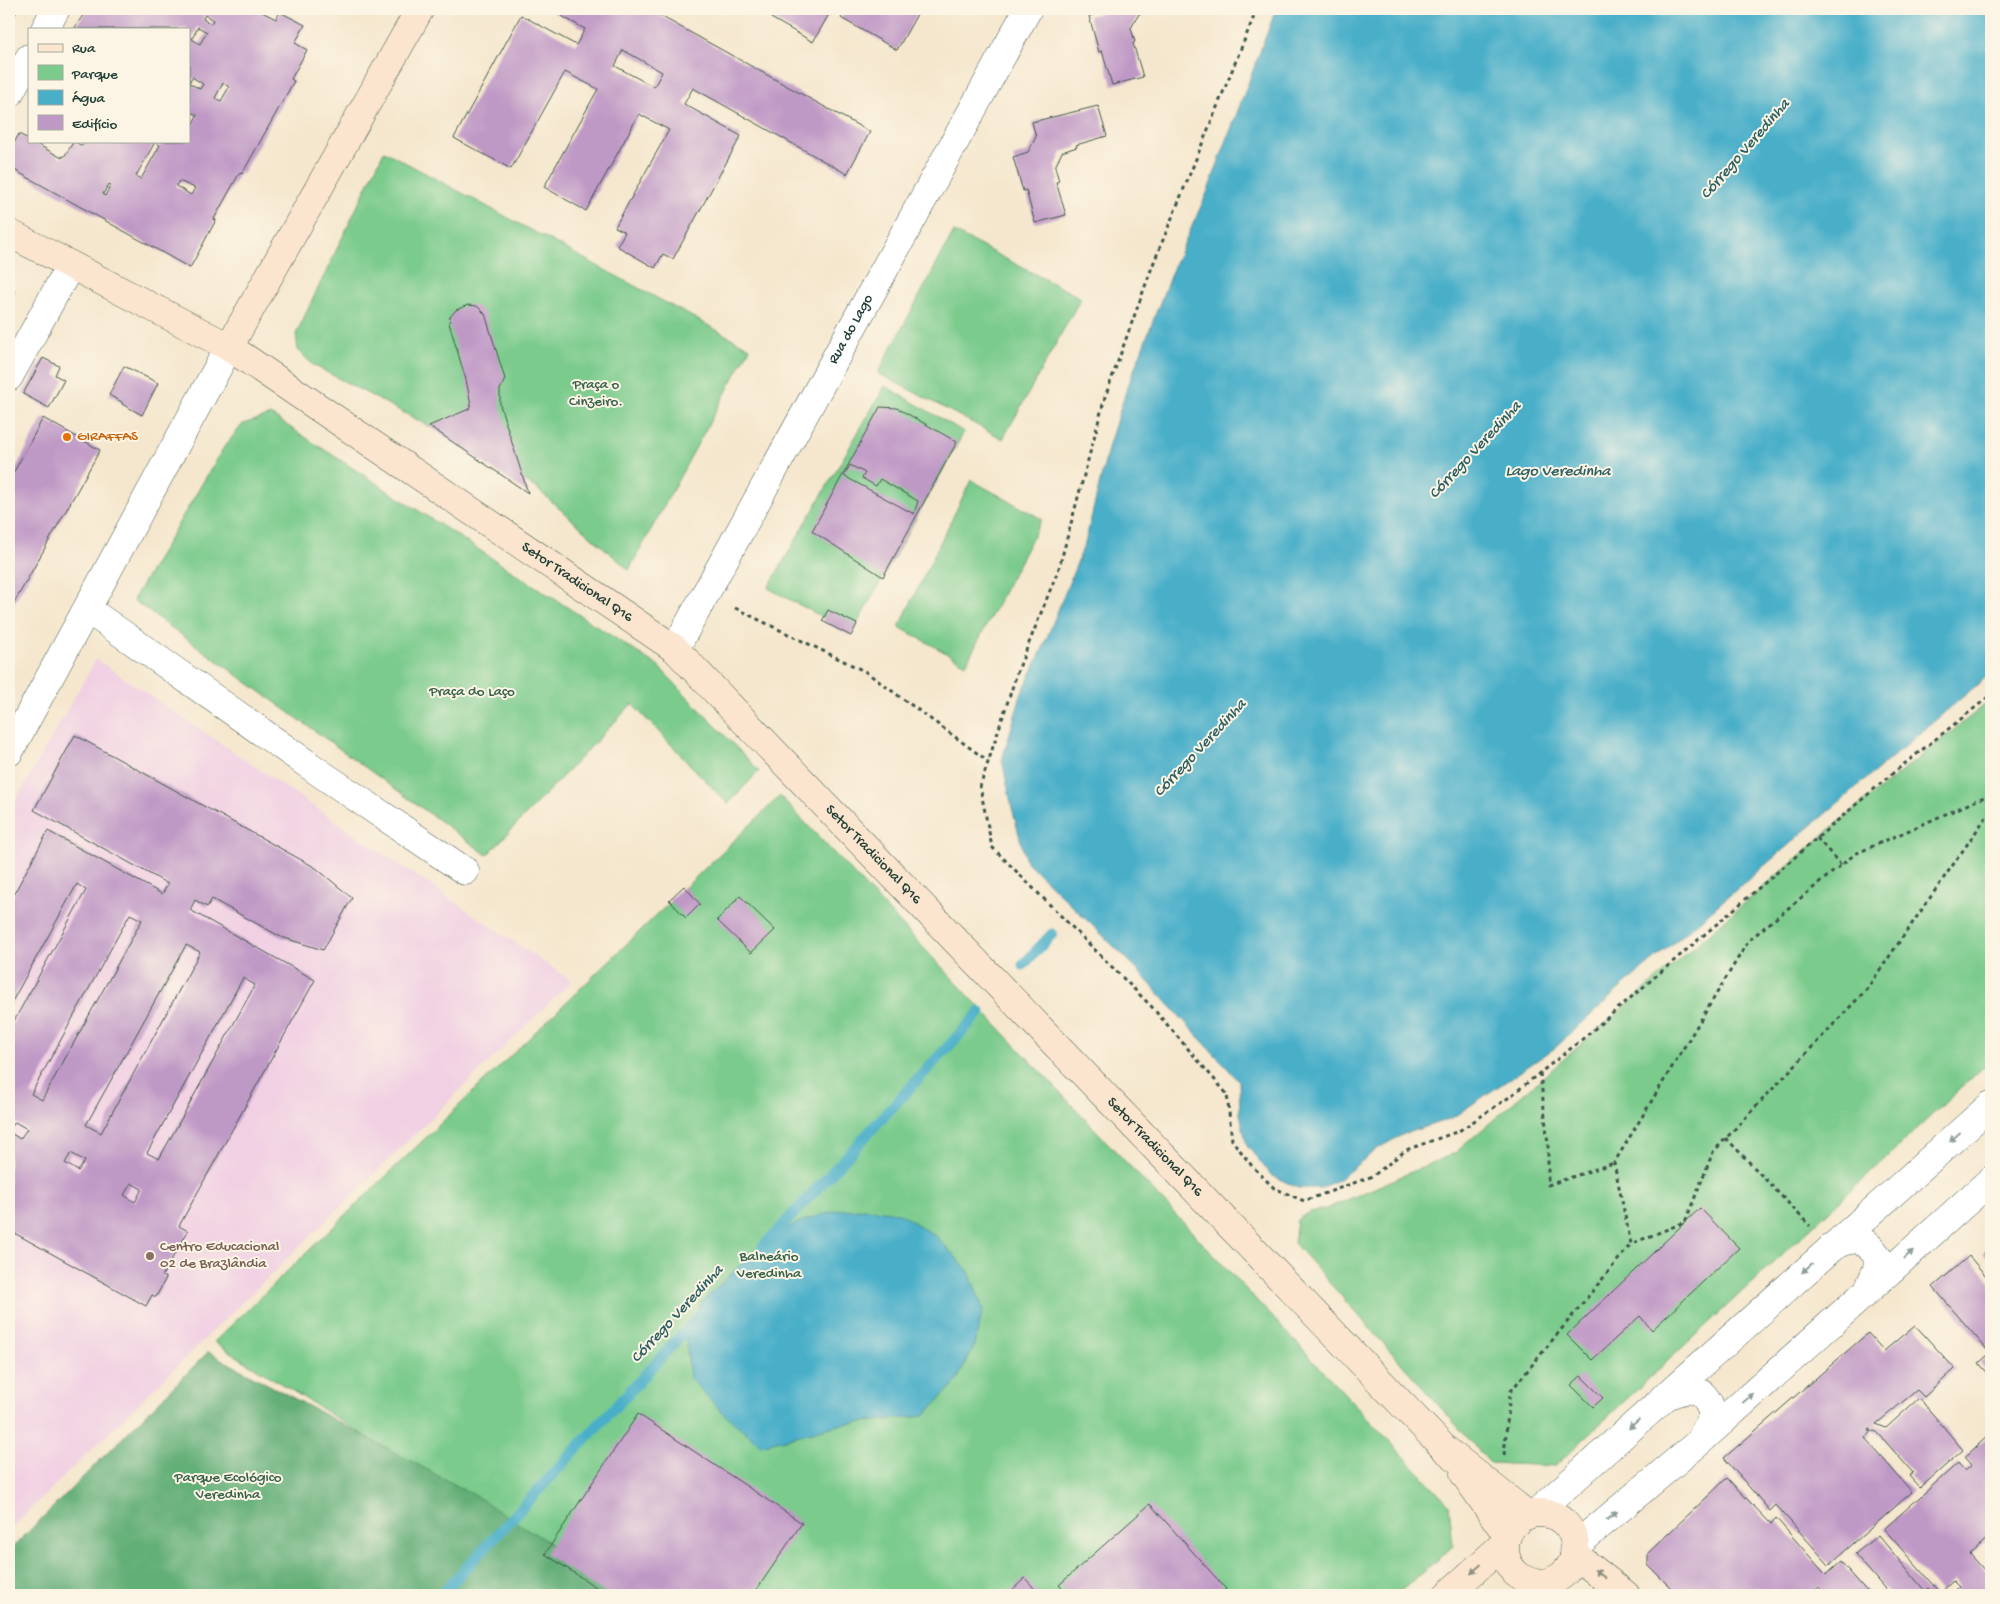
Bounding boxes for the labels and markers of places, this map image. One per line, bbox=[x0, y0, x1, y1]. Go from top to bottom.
place label: GIRAFFAS bbox=[77, 428, 138, 446]
marker: GIRAFFAS bbox=[61, 431, 73, 443]
place label: Centro Educacional 02 de Brazlândia bbox=[160, 1238, 279, 1273]
marker: Centro Educacional 02 de Brazlândia bbox=[144, 1250, 156, 1262]

